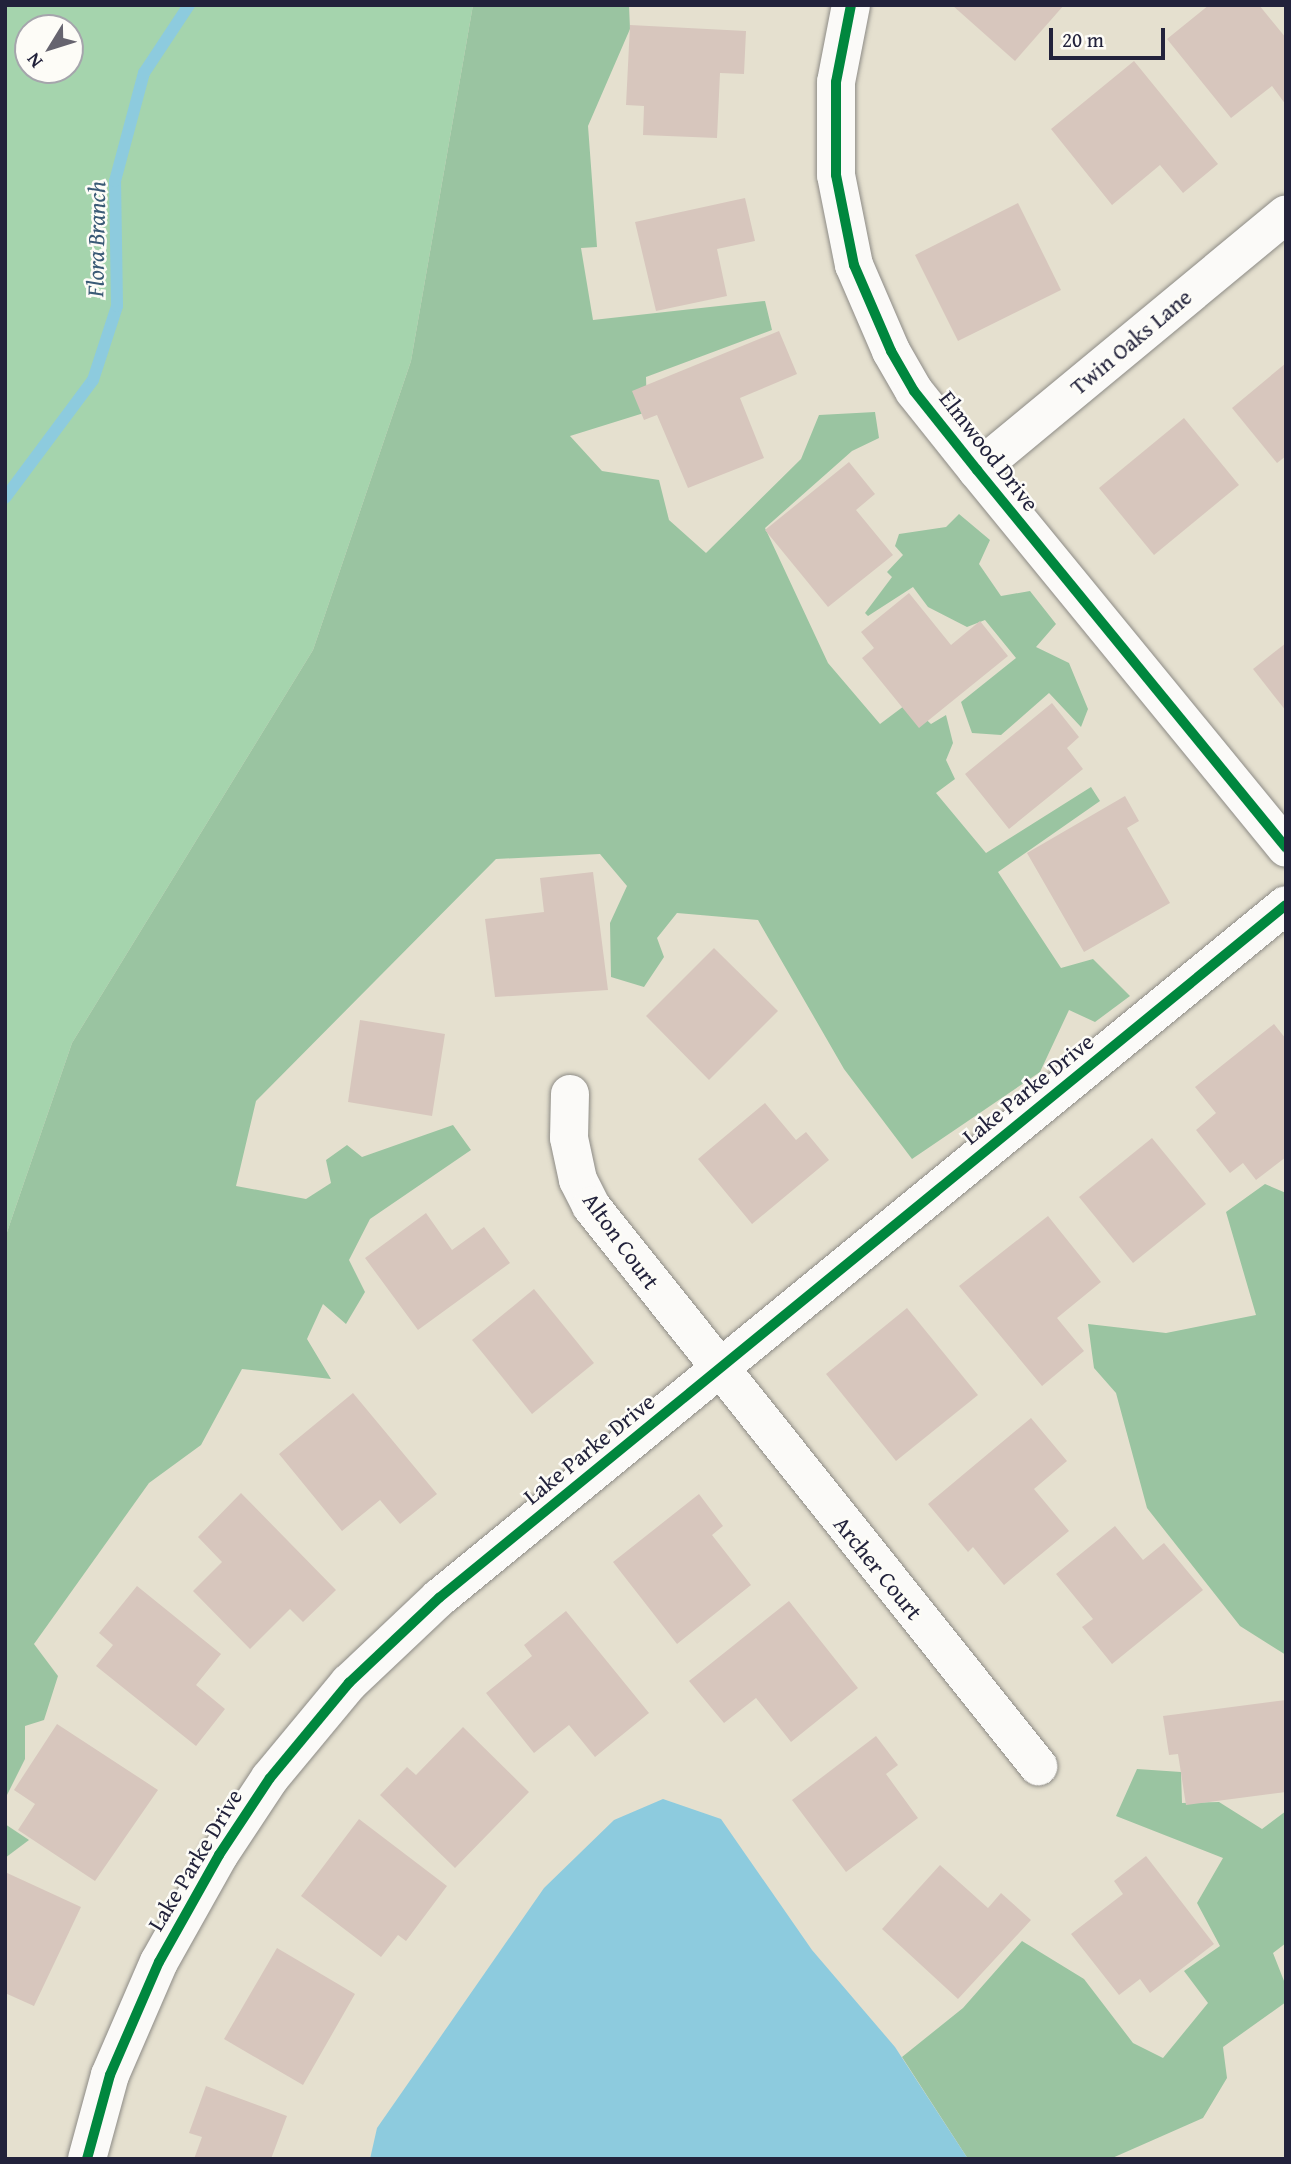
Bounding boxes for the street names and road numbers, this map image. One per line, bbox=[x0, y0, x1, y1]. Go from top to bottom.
street label: Twin Oaks Lane bbox=[1065, 283, 1197, 401]
street label: Elmwood Drive bbox=[933, 385, 1045, 517]
street label: Lake Parke Drive bbox=[957, 1028, 1099, 1150]
street label: Alton Court bbox=[577, 1187, 665, 1295]
street label: Lake Parke Drive bbox=[518, 1388, 660, 1510]
street label: Archer Court bbox=[828, 1511, 928, 1625]
street label: Lake Parke Drive bbox=[142, 1784, 248, 1936]

